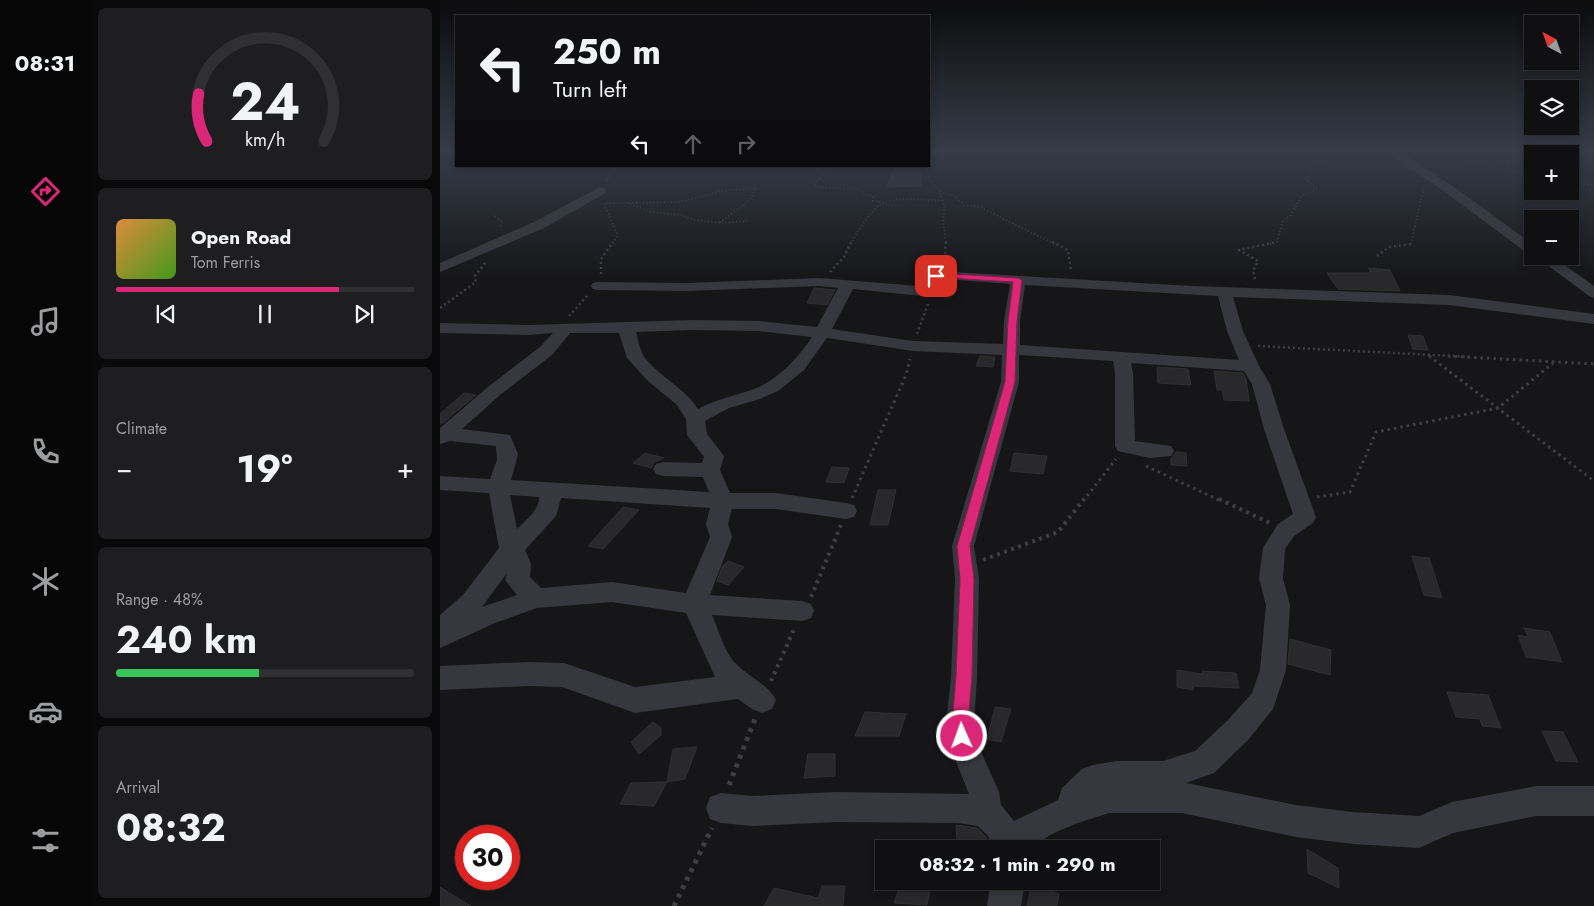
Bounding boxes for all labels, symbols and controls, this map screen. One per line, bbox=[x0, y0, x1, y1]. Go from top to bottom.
north arrow bbox=[1524, 15, 1579, 70]
map controls bbox=[1524, 15, 1579, 265]
text: 250 m bbox=[553, 27, 661, 77]
icon: left bbox=[470, 35, 535, 100]
text: 08:31 bbox=[15, 47, 75, 79]
text: 24 bbox=[230, 64, 300, 140]
text: Turn left bbox=[553, 73, 627, 105]
button: layers bbox=[1524, 80, 1579, 135]
text: km/h bbox=[245, 127, 285, 153]
icon: left bbox=[626, 130, 654, 158]
icon: ahead bbox=[679, 130, 707, 158]
icon: right bbox=[732, 130, 760, 158]
button: + bbox=[1524, 145, 1579, 200]
icon: directions bbox=[28, 174, 63, 209]
button: − bbox=[1524, 210, 1579, 265]
text: Open Road bbox=[191, 224, 291, 251]
text: Tom Ferris bbox=[191, 251, 260, 274]
pin bbox=[915, 255, 957, 297]
icon: arrive bbox=[922, 262, 950, 290]
icon: previous bbox=[152, 300, 180, 328]
icon: pause bbox=[251, 300, 279, 328]
icon: next bbox=[350, 300, 378, 328]
icon: music bbox=[28, 304, 63, 339]
text: Climate bbox=[116, 417, 167, 440]
icon: phone bbox=[28, 434, 63, 469]
text: 19° bbox=[237, 441, 293, 496]
text: − bbox=[116, 448, 133, 489]
text: + bbox=[397, 448, 414, 489]
icon: climate bbox=[28, 564, 63, 599]
text: Range · 48% bbox=[116, 588, 203, 611]
text: 240 km bbox=[116, 612, 257, 667]
icon: car bbox=[28, 694, 63, 729]
position arrow bbox=[935, 709, 987, 761]
text: Arrival bbox=[116, 776, 160, 799]
text: 08:32 bbox=[116, 800, 226, 855]
icon: filters bbox=[28, 823, 63, 858]
speed limit sign: 30 bbox=[455, 825, 520, 890]
text: 08:32 · 1 min · 290 m bbox=[919, 851, 1116, 878]

